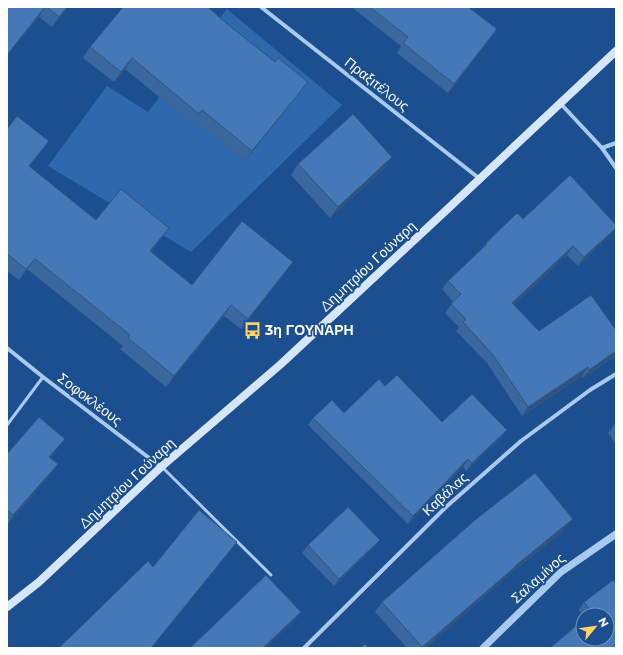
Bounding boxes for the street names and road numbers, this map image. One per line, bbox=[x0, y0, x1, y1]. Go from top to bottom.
street label: Πραξιτέλους bbox=[341, 53, 413, 115]
street label: Δημητρίου Γούναρη bbox=[316, 217, 420, 315]
street label: Σοφοκλέους bbox=[54, 369, 126, 429]
street label: Δημητρίου Γούναρη bbox=[75, 434, 179, 532]
street label: Καβάλας bbox=[418, 468, 472, 520]
street label: Σαλαμίνος bbox=[507, 549, 569, 607]

